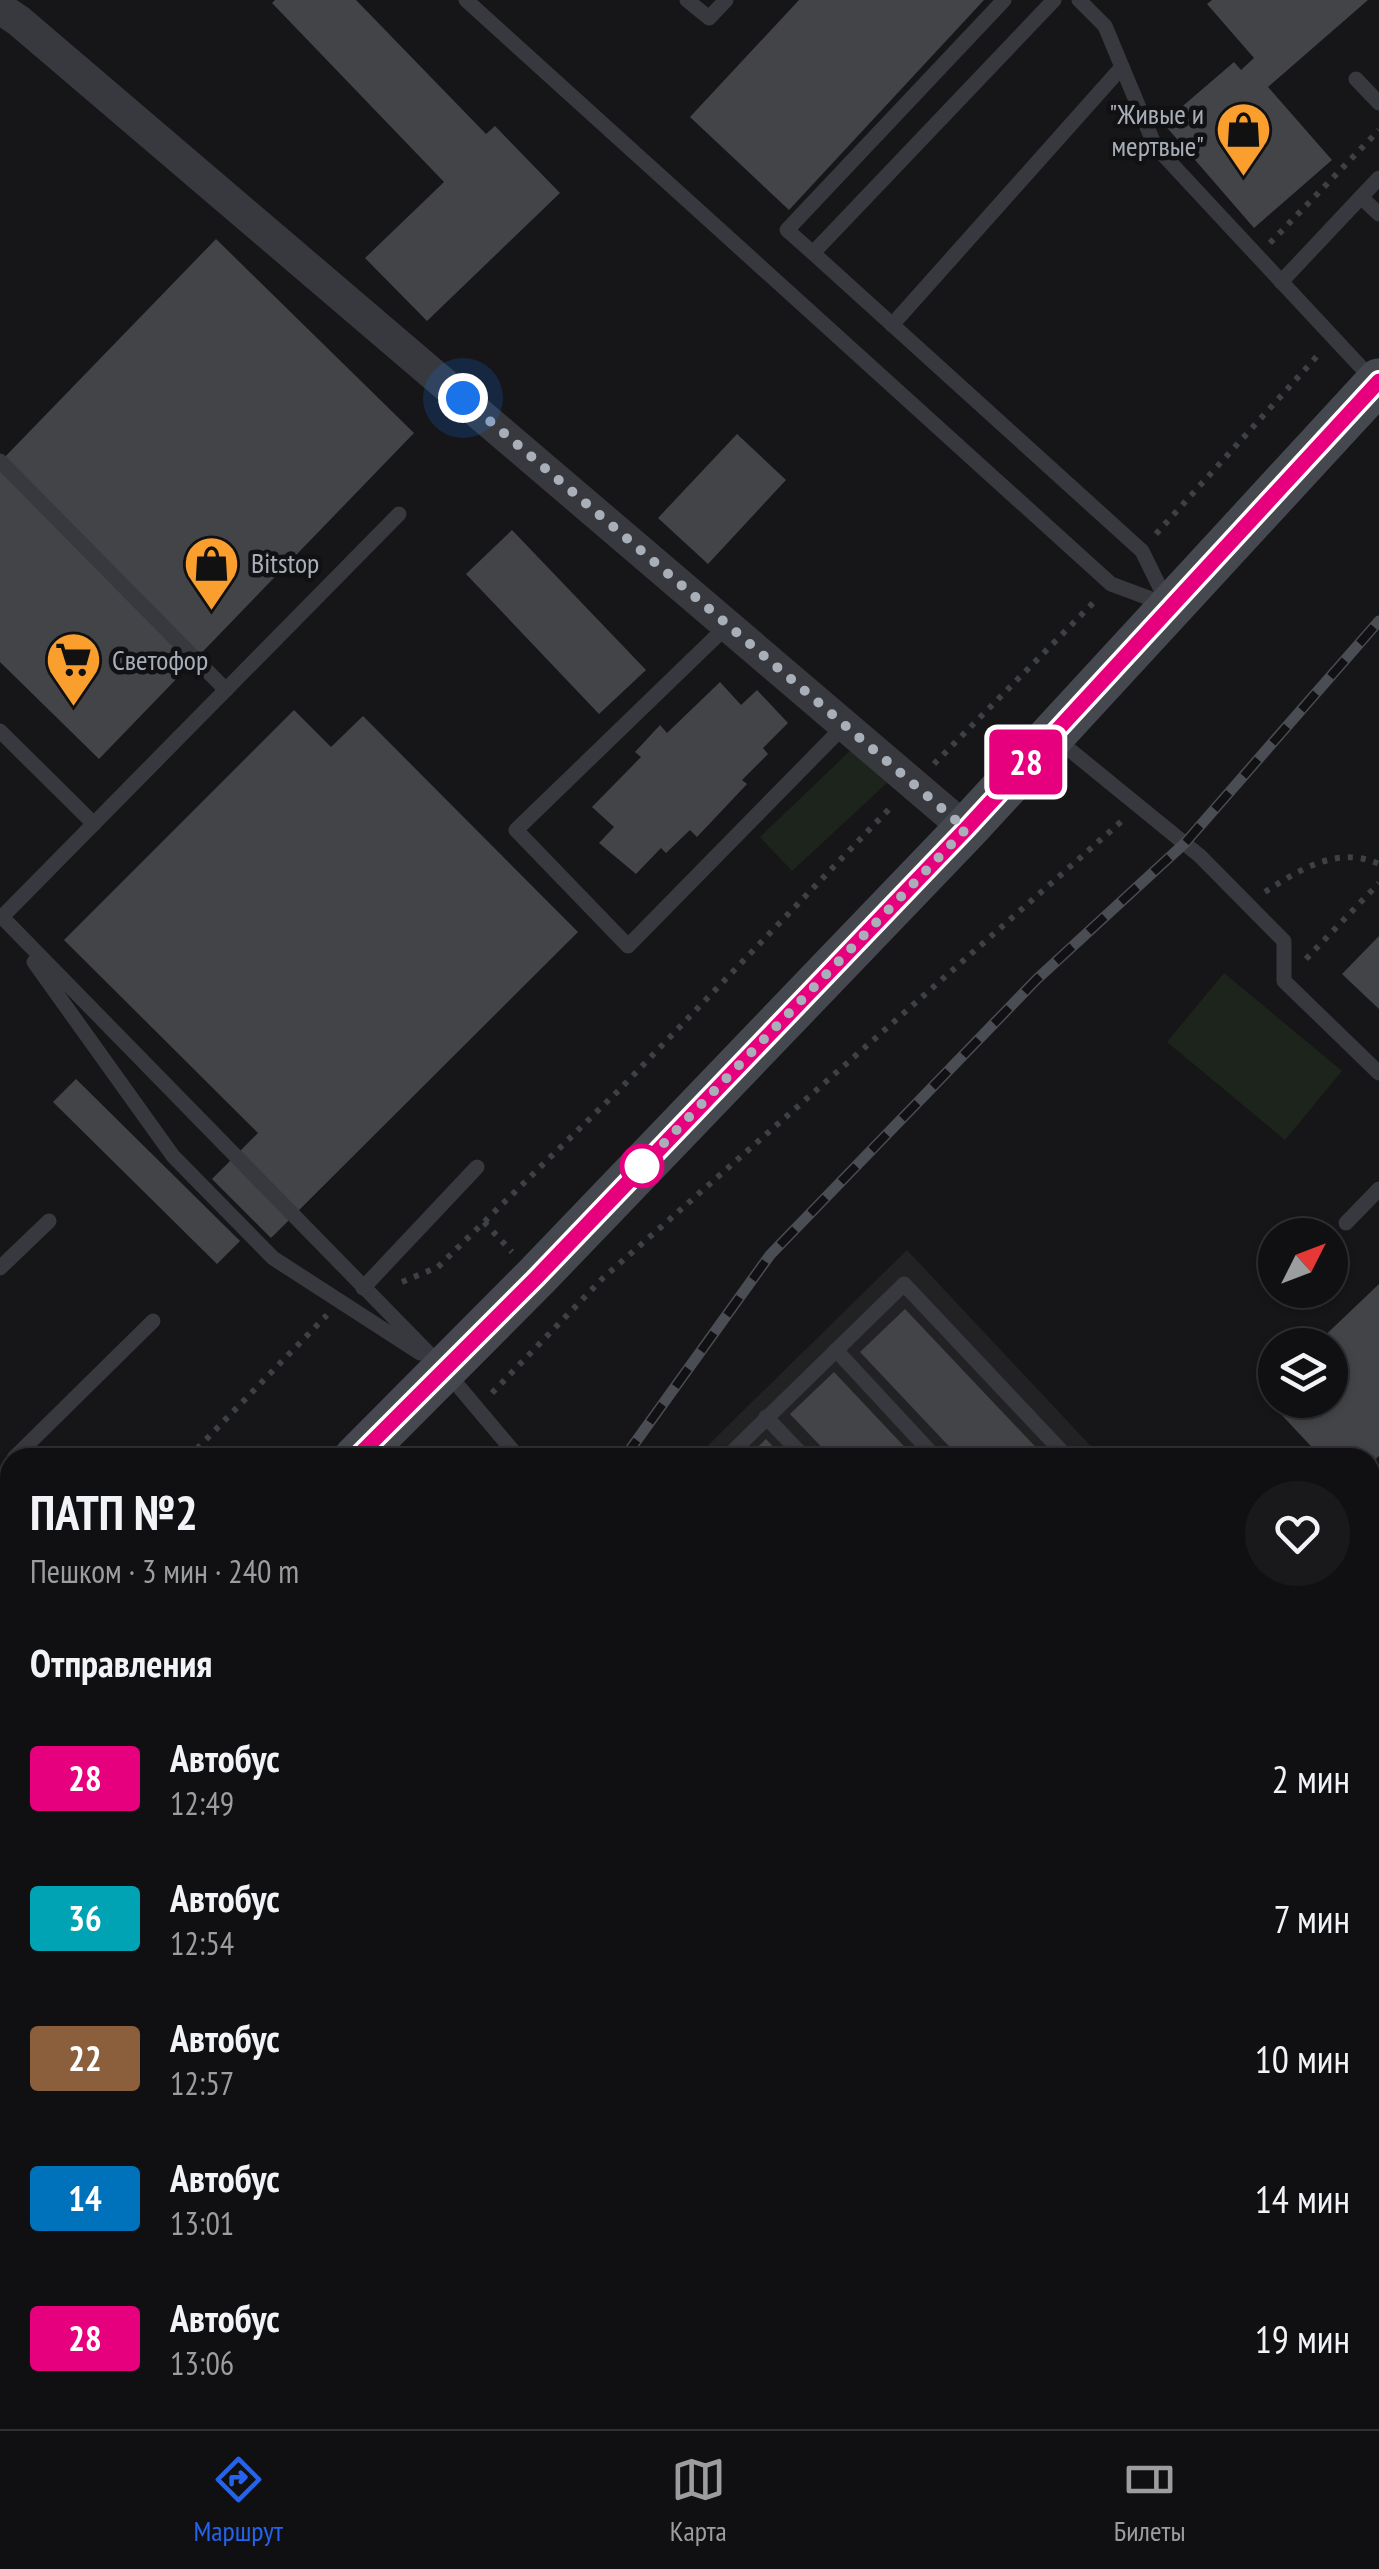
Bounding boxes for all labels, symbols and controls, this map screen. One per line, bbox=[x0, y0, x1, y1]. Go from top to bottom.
place label: "Живые и мертвые" bbox=[1109, 95, 1204, 164]
shop icon: "Живые и мертвые" bbox=[1213, 100, 1273, 179]
your location bbox=[438, 373, 488, 423]
shop icon: Bitstop bbox=[182, 533, 242, 612]
place label: Bitstop bbox=[251, 544, 319, 581]
supermarket icon: Светофор bbox=[43, 630, 103, 709]
place label: Светофор bbox=[112, 641, 208, 678]
line badge: 28 bbox=[981, 730, 1071, 794]
text: 28 bbox=[1009, 739, 1043, 785]
unlabelled marker bbox=[621, 1145, 663, 1187]
north arrow bbox=[1258, 1218, 1348, 1308]
map controls bbox=[1258, 1218, 1348, 1418]
button: layers bbox=[1258, 1328, 1348, 1418]
text: ПАТП №2 bbox=[30, 1481, 198, 1543]
button: heart bbox=[1245, 1481, 1350, 1586]
text: Пешком · 3 мин · 240 m bbox=[30, 1550, 299, 1592]
text: Отправления bbox=[30, 1638, 212, 1687]
text: Автобус bbox=[170, 1733, 280, 1782]
text: 2 мин bbox=[1272, 1754, 1350, 1803]
text: 28 bbox=[68, 1755, 102, 1801]
text: 12:49 bbox=[170, 1782, 234, 1824]
text: Автобус bbox=[170, 1873, 280, 1922]
text: 7 мин bbox=[1273, 1894, 1350, 1943]
text: 36 bbox=[68, 1895, 102, 1941]
text: 12:54 bbox=[170, 1922, 234, 1964]
text: Автобус bbox=[170, 2013, 280, 2062]
text: 10 мин bbox=[1255, 2034, 1350, 2083]
text: 22 bbox=[68, 2035, 102, 2081]
text: 12:57 bbox=[170, 2062, 234, 2104]
text: Автобус bbox=[170, 2153, 280, 2202]
text: 14 мин bbox=[1255, 2174, 1350, 2223]
text: 14 bbox=[68, 2175, 102, 2221]
text: 13:01 bbox=[170, 2202, 234, 2244]
text: Автобус bbox=[170, 2293, 280, 2342]
text: 19 мин bbox=[1255, 2314, 1350, 2363]
text: 28 bbox=[68, 2315, 102, 2361]
text: 13:06 bbox=[170, 2342, 234, 2384]
tab: Маршрут bbox=[193, 2452, 283, 2549]
tab: Карта bbox=[670, 2452, 727, 2549]
tab: Билеты bbox=[1114, 2452, 1186, 2549]

